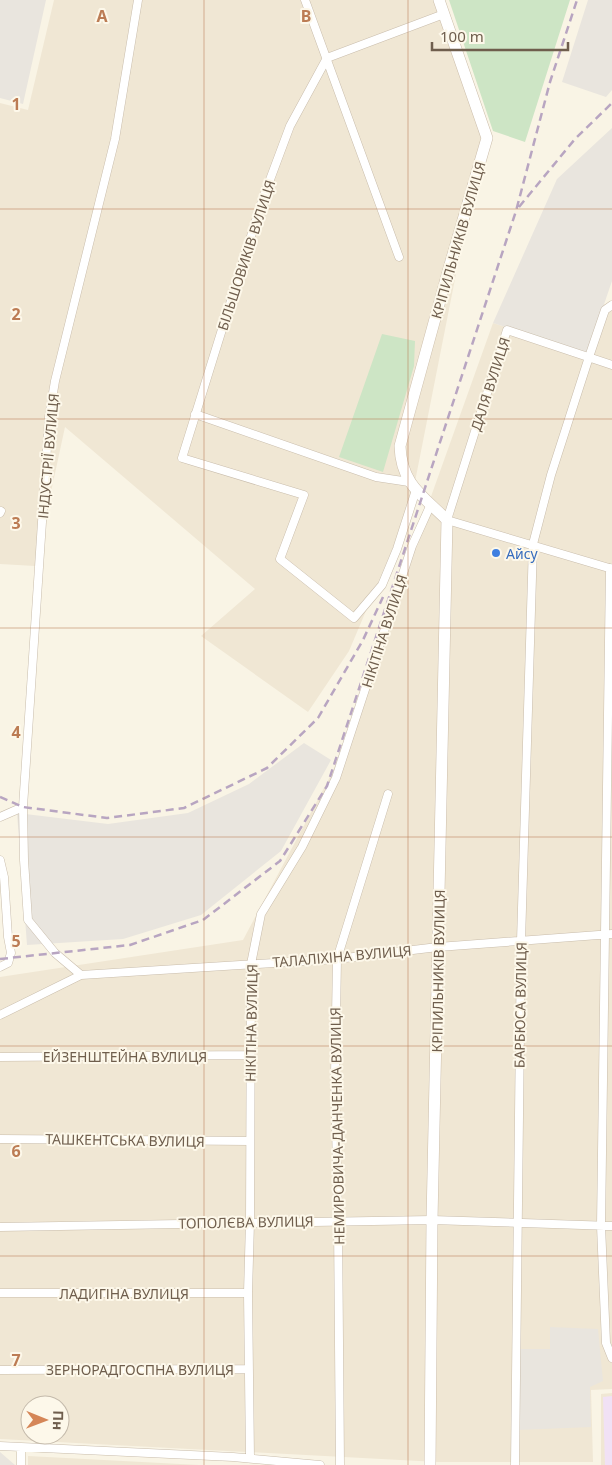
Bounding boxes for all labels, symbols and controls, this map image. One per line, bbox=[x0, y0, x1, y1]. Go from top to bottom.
text: A bbox=[96, 5, 108, 27]
text: B bbox=[301, 5, 311, 27]
scale bar bbox=[432, 20, 568, 52]
text: 100 m bbox=[440, 26, 484, 46]
text: 1 bbox=[11, 93, 21, 115]
street label: КРІПИЛЬНИКІВ ВУЛИЦЯ bbox=[426, 159, 490, 321]
street label: БІЛЬШОВИКІВ ВУЛИЦЯ bbox=[213, 177, 279, 333]
text: 2 bbox=[11, 303, 21, 325]
street label: ДАЛЯ ВУЛИЦЯ bbox=[466, 335, 514, 433]
street label: ІНДУСТРІЇ ВУЛИЦЯ bbox=[33, 393, 63, 519]
text: 3 bbox=[11, 512, 21, 534]
place label: Айсу bbox=[506, 544, 539, 563]
marker: Айсу bbox=[490, 547, 502, 559]
street label: НІКІТІНА ВУЛИЦЯ bbox=[357, 572, 411, 690]
text: 4 bbox=[11, 721, 21, 743]
street label: КРІПИЛЬНИКІВ ВУЛИЦЯ bbox=[427, 889, 449, 1053]
text: 5 bbox=[11, 930, 21, 952]
street label: ТАЛАЛІХІНА ВУЛИЦЯ bbox=[272, 940, 412, 972]
street label: БАРБЮСА ВУЛИЦЯ bbox=[509, 942, 531, 1068]
street label: НІКІТІНА ВУЛИЦЯ bbox=[240, 964, 262, 1082]
street label: НЕМИРОВИЧА-ДАНЧЕНКА ВУЛИЦЯ bbox=[325, 1007, 349, 1245]
street label: ЕЙЗЕНШТЕЙНА ВУЛИЦЯ bbox=[43, 1047, 207, 1066]
street label: ТАШКЕНТСЬКА ВУЛИЦЯ bbox=[45, 1129, 205, 1151]
text: 6 bbox=[11, 1140, 21, 1162]
street label: ТОПОЛЄВА ВУЛИЦЯ bbox=[178, 1211, 314, 1233]
street label: ЛАДИГІНА ВУЛИЦЯ bbox=[59, 1284, 189, 1303]
text: 7 bbox=[11, 1349, 21, 1371]
street label: ЗЕРНОРАДГОСПНА ВУЛИЦЯ bbox=[46, 1360, 234, 1379]
north arrow bbox=[20, 1395, 70, 1445]
text: Пн bbox=[49, 1410, 68, 1430]

